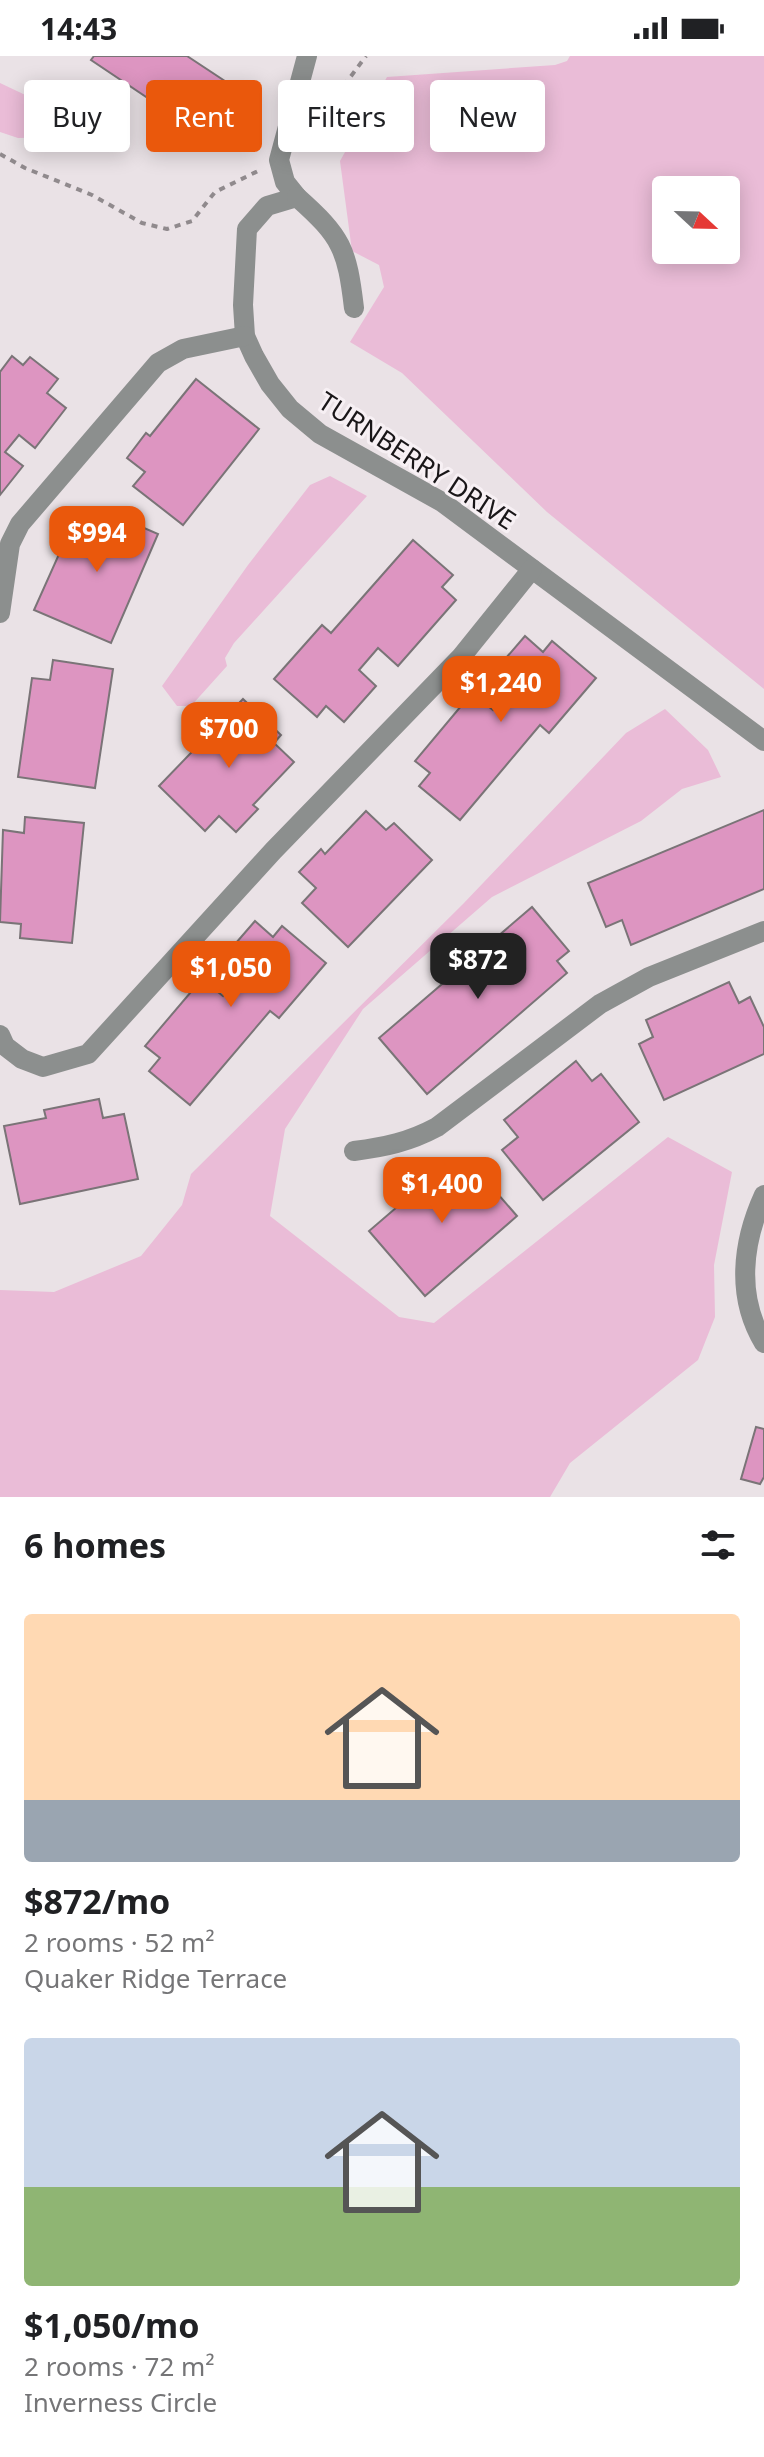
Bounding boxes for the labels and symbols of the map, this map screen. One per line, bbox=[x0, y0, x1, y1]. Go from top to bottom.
north arrow bbox=[652, 176, 740, 264]
street label: TURNBERRY DRIVE bbox=[312, 383, 523, 538]
pin: $994 bbox=[50, 506, 144, 574]
pin: $1,240 bbox=[436, 656, 566, 724]
pin: $700 bbox=[182, 702, 276, 770]
pin: $872 bbox=[431, 933, 525, 1001]
pin: $1,050 bbox=[166, 941, 296, 1009]
pin: $1,400 bbox=[377, 1157, 507, 1225]

